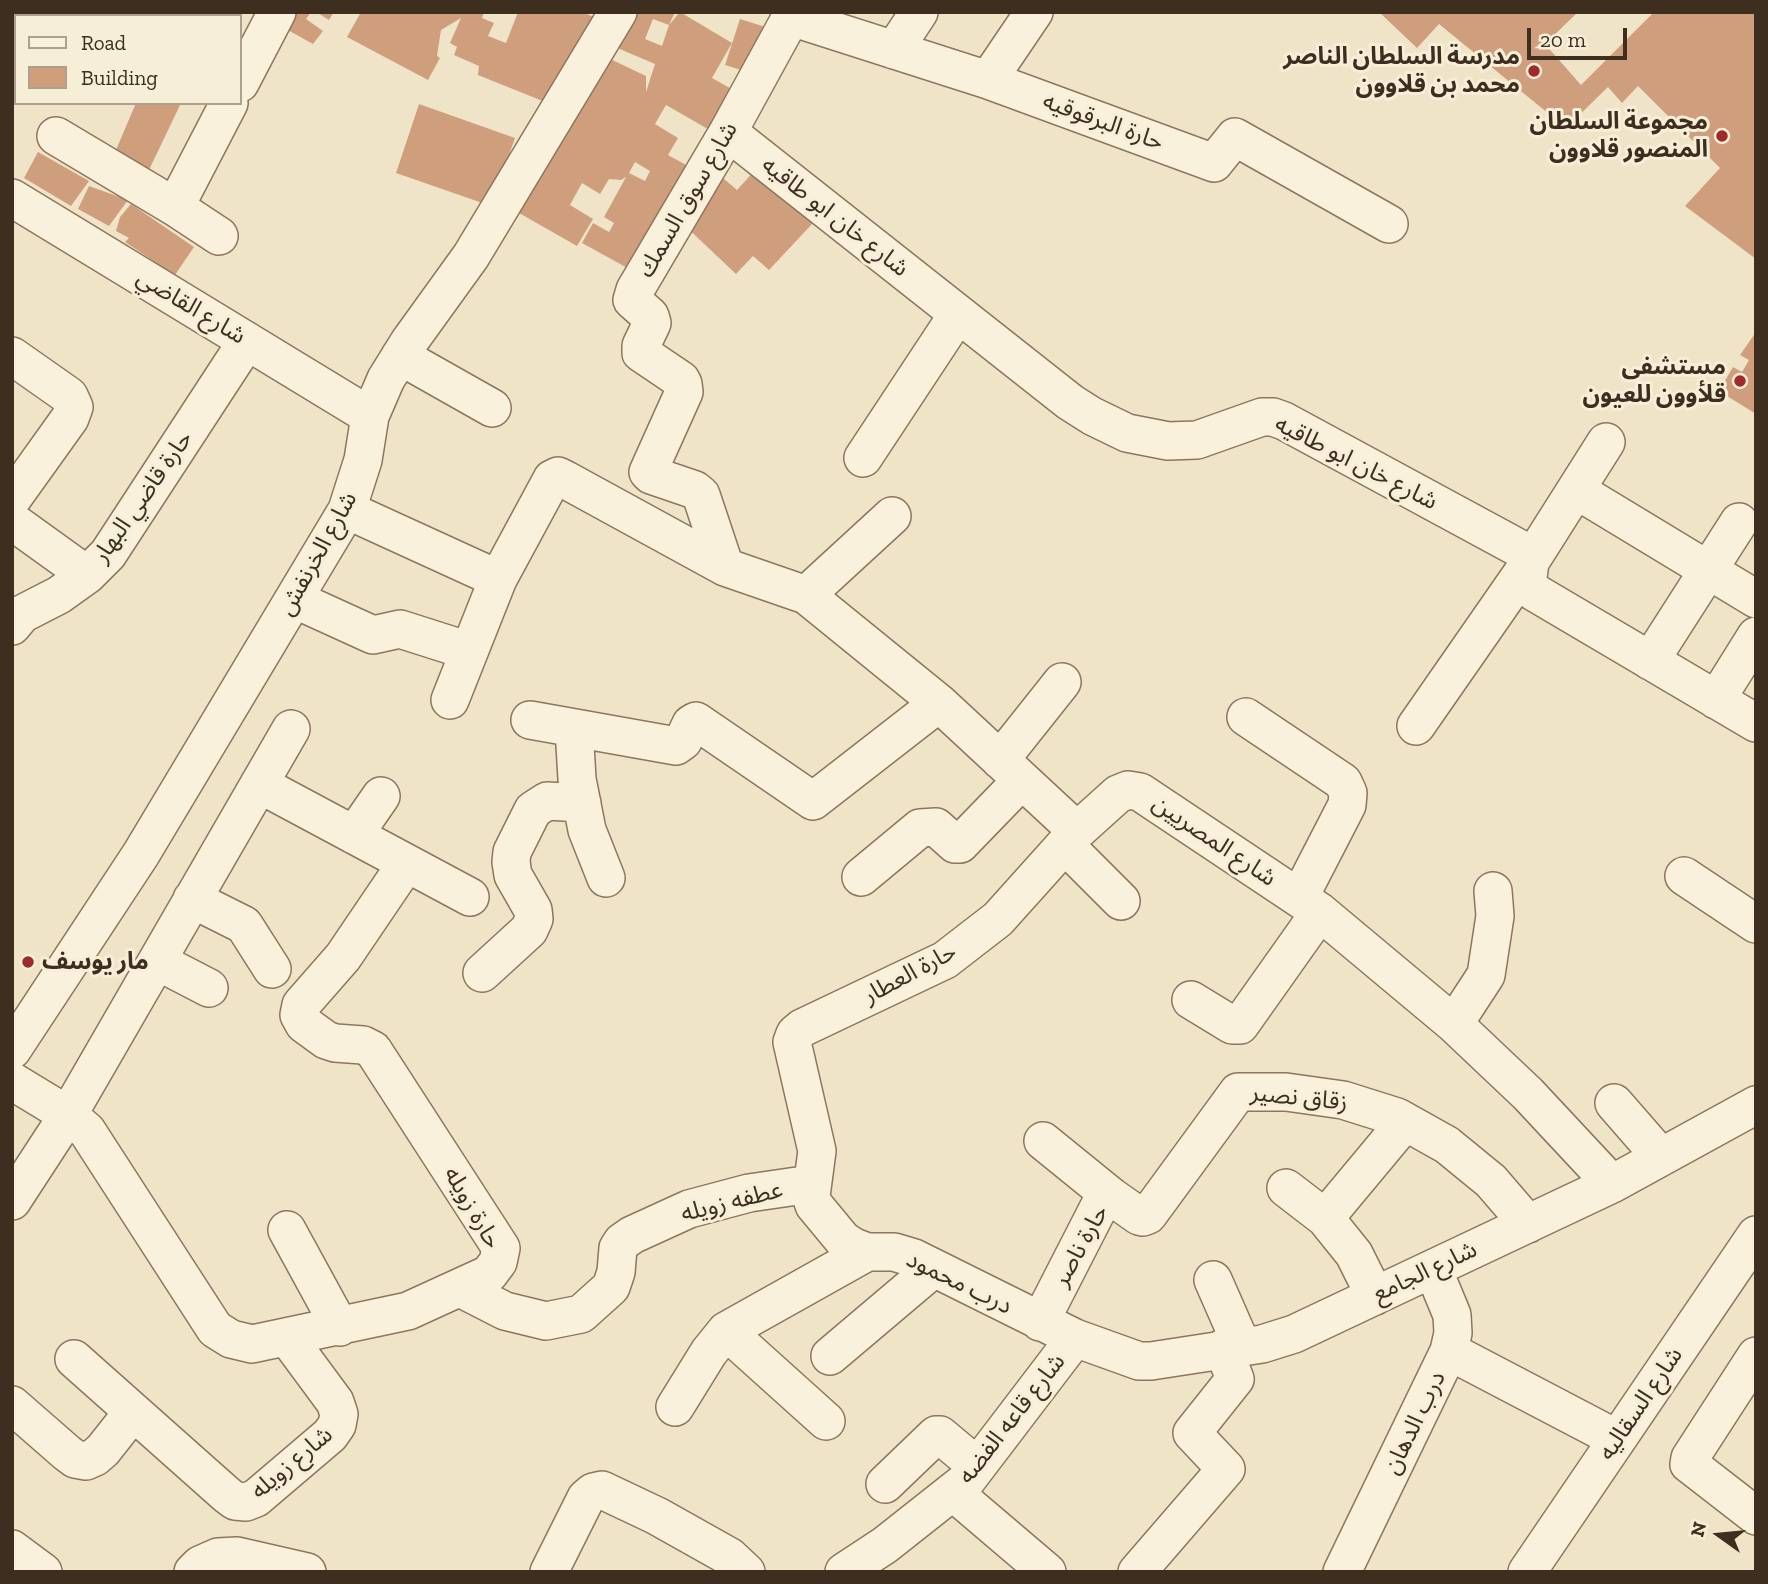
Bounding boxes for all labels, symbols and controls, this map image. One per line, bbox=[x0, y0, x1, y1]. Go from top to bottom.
legend bbox=[14, 14, 242, 105]
scale bar bbox=[1530, 14, 1630, 58]
text: 20 m bbox=[1540, 27, 1586, 52]
text: Road bbox=[81, 30, 126, 55]
place label: مدرسة السلطان الناصر محمد بن قلاوون bbox=[1283, 43, 1520, 99]
marker: مدرسة السلطان الناصر محمد بن قلاوون bbox=[1526, 63, 1542, 79]
text: Building bbox=[81, 65, 158, 90]
street label: حارة البرقوقيه bbox=[1039, 87, 1167, 157]
place label: مجموعة السلطان المنصور قلاوون bbox=[1529, 108, 1708, 164]
street label: شارع سوق السمك bbox=[632, 117, 744, 283]
marker: مجموعة السلطان المنصور قلاوون bbox=[1714, 128, 1730, 144]
street label: شارع خان ابو طاقيه bbox=[756, 151, 914, 283]
street label: شارع القاضي bbox=[131, 263, 251, 351]
place label: مستشفى قلأوون للعيون bbox=[1583, 353, 1726, 409]
marker: مستشفى قلأوون للعيون bbox=[1732, 373, 1748, 389]
street label: شارع خان ابو طاقيه bbox=[1270, 410, 1442, 516]
street label: حارة قاضي البهار bbox=[87, 425, 199, 569]
street label: شارع الخرنفش bbox=[272, 487, 364, 621]
street label: شارع المصريين bbox=[1147, 789, 1281, 893]
street label: حارة العطار bbox=[858, 937, 962, 1011]
place label: مار يوسف bbox=[42, 948, 149, 976]
marker: مار يوسف bbox=[20, 954, 36, 970]
street label: زقاق نصير bbox=[1249, 1079, 1349, 1117]
street label: حارة زويله bbox=[437, 1162, 507, 1254]
street label: عطفه زويله bbox=[678, 1175, 786, 1229]
street label: حارة ناصر bbox=[1047, 1200, 1115, 1292]
street label: شارع الجامع bbox=[1368, 1235, 1482, 1309]
street label: درب محمود bbox=[901, 1245, 1017, 1321]
street label: شارع السقاليه bbox=[1593, 1342, 1689, 1466]
street label: شارع قاعه الفضه bbox=[952, 1348, 1072, 1490]
street label: درب الدهان bbox=[1378, 1367, 1452, 1479]
street label: شارع زويله bbox=[245, 1421, 339, 1505]
north arrow bbox=[1684, 1500, 1754, 1570]
text: N bbox=[1685, 1519, 1711, 1539]

